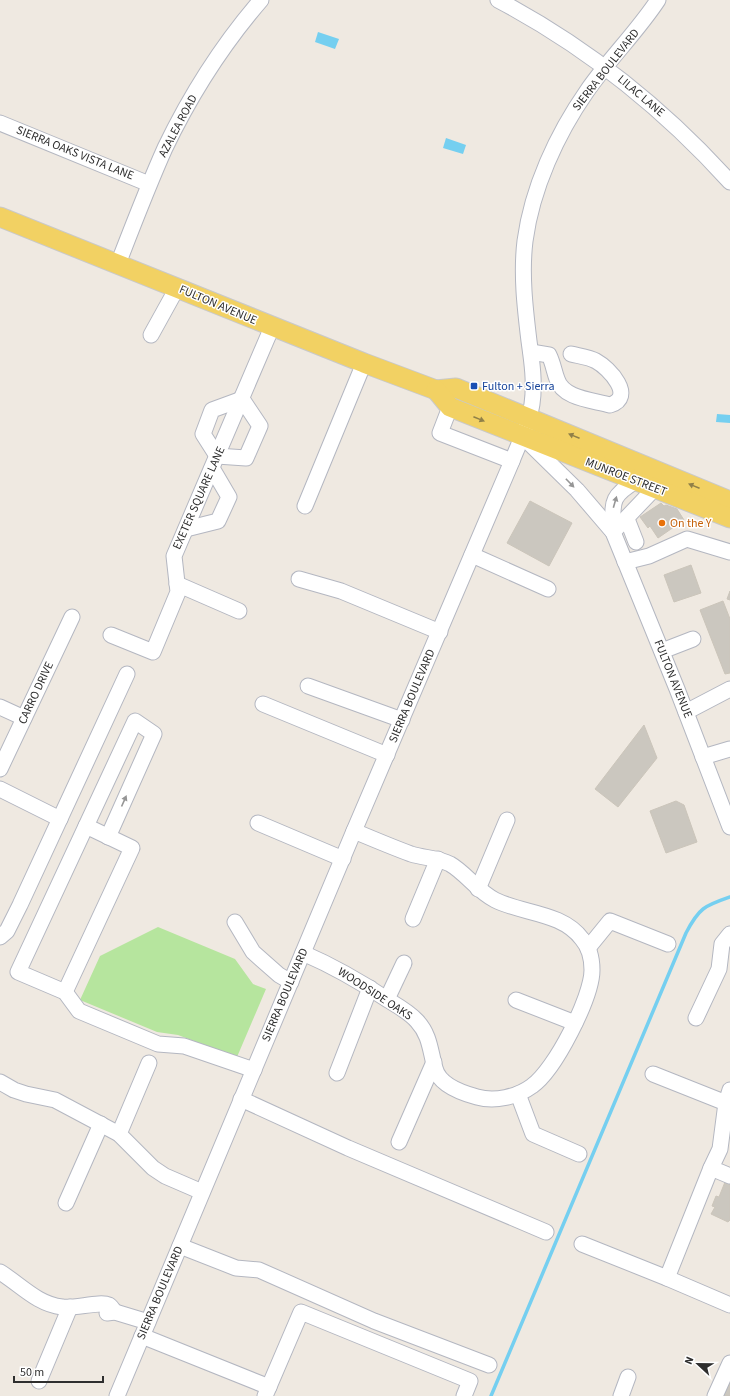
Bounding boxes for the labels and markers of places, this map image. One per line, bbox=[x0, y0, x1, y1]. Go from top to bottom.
place label: Fulton + Sierra bbox=[482, 378, 554, 395]
marker: Fulton + Sierra bbox=[469, 381, 479, 391]
place label: On the Y bbox=[670, 515, 712, 532]
marker: On the Y bbox=[657, 518, 667, 528]

